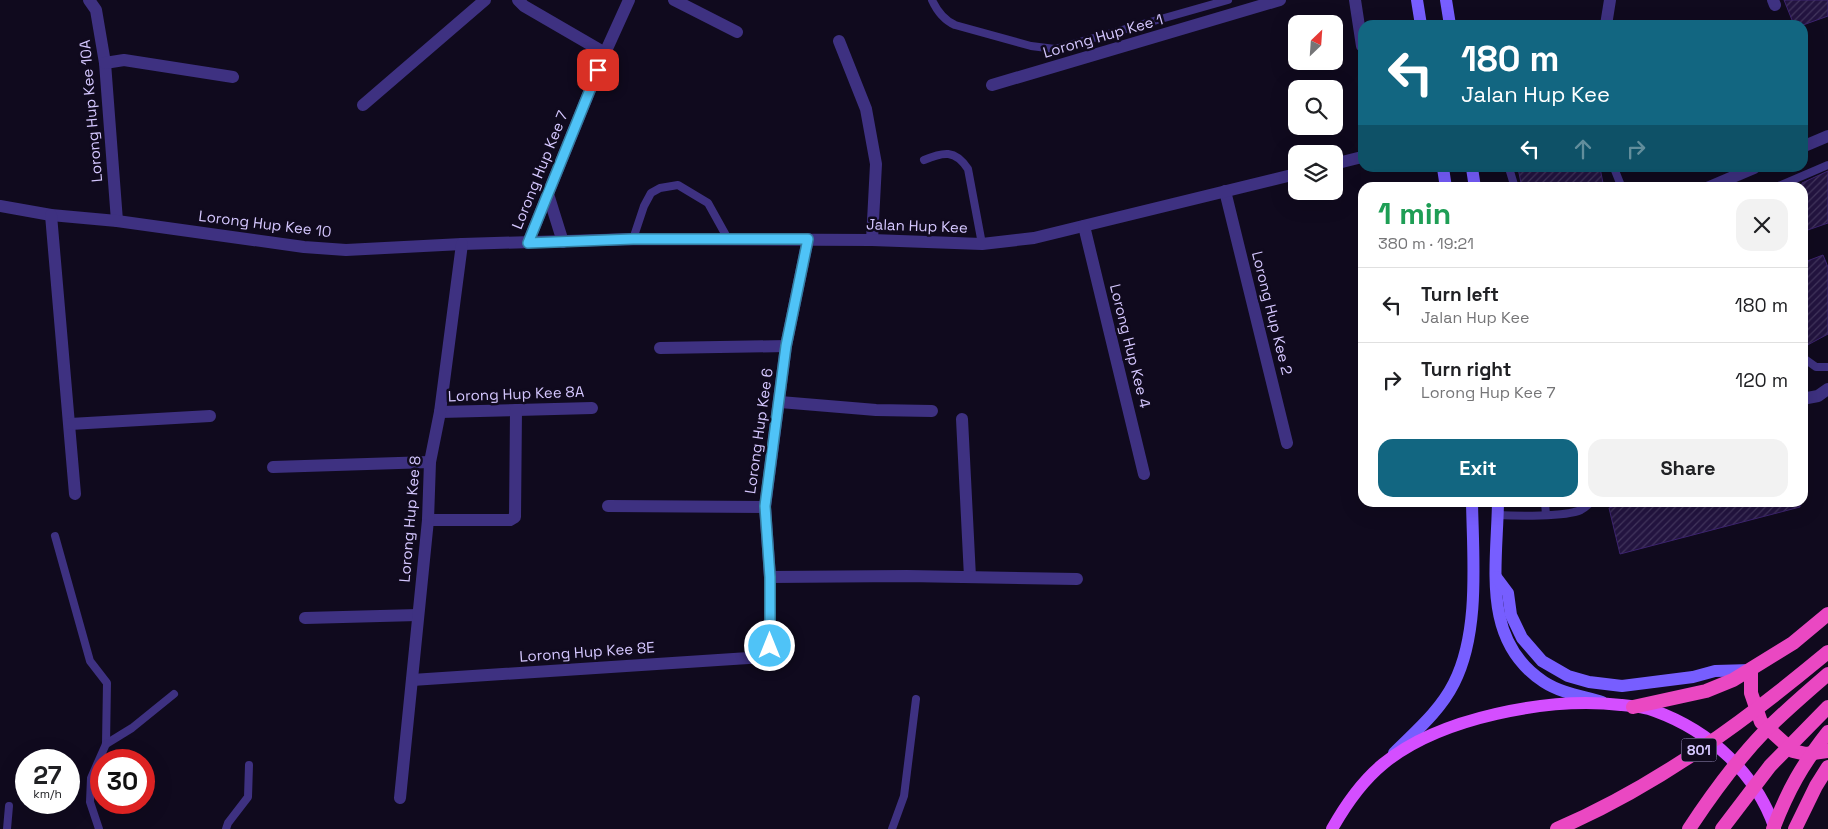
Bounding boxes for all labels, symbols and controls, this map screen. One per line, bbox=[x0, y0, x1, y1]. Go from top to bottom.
street label: Lorong Hup Kee 1 bbox=[1041, 9, 1165, 62]
north arrow bbox=[1288, 15, 1342, 70]
map controls bbox=[1288, 15, 1343, 200]
text: 180 m bbox=[1461, 37, 1559, 81]
street label: Lorong Hup Kee 10A bbox=[75, 38, 106, 183]
icon: left bbox=[1378, 40, 1443, 105]
pin bbox=[577, 49, 619, 91]
icon: arrive bbox=[584, 56, 612, 84]
button: search bbox=[1288, 80, 1343, 135]
text: Jalan Hup Kee bbox=[1461, 80, 1610, 108]
street label: Lorong Hup Kee 7 bbox=[507, 108, 572, 232]
icon: left bbox=[1516, 135, 1544, 163]
icon: ahead bbox=[1569, 135, 1597, 163]
icon: right bbox=[1622, 135, 1650, 163]
button: layers bbox=[1288, 145, 1343, 200]
text: 1 min bbox=[1378, 194, 1451, 233]
button: close bbox=[1736, 199, 1788, 251]
street label: Lorong Hup Kee 10 bbox=[198, 206, 333, 241]
street label: Jalan Hup Kee bbox=[866, 214, 968, 237]
text: 380 m · 19:21 bbox=[1378, 233, 1474, 254]
street label: Lorong Hup Kee 2 bbox=[1248, 249, 1297, 377]
street label: Lorong Hup Kee 4 bbox=[1106, 282, 1155, 410]
text: Turn left bbox=[1421, 282, 1499, 307]
icon: left bbox=[1378, 291, 1406, 319]
text: 180 m bbox=[1735, 293, 1788, 318]
text: Jalan Hup Kee bbox=[1421, 307, 1529, 328]
text: Turn right bbox=[1421, 357, 1511, 382]
icon: right bbox=[1378, 366, 1406, 394]
street label: Lorong Hup Kee 6 bbox=[740, 367, 777, 495]
text: 120 m bbox=[1735, 368, 1788, 393]
street label: Lorong Hup Kee 8A bbox=[447, 382, 585, 405]
text: Lorong Hup Kee 7 bbox=[1421, 382, 1556, 403]
button: Exit bbox=[1378, 439, 1578, 497]
button: Share bbox=[1588, 439, 1788, 497]
street label: Lorong Hup Kee 8 bbox=[394, 455, 425, 583]
position arrow bbox=[743, 619, 795, 671]
street label: Lorong Hup Kee 8E bbox=[519, 637, 655, 666]
road number: 801 bbox=[1682, 738, 1716, 762]
speed limit sign: 30 bbox=[90, 749, 155, 814]
text: 27 bbox=[33, 759, 62, 791]
text: km/h bbox=[33, 786, 62, 802]

